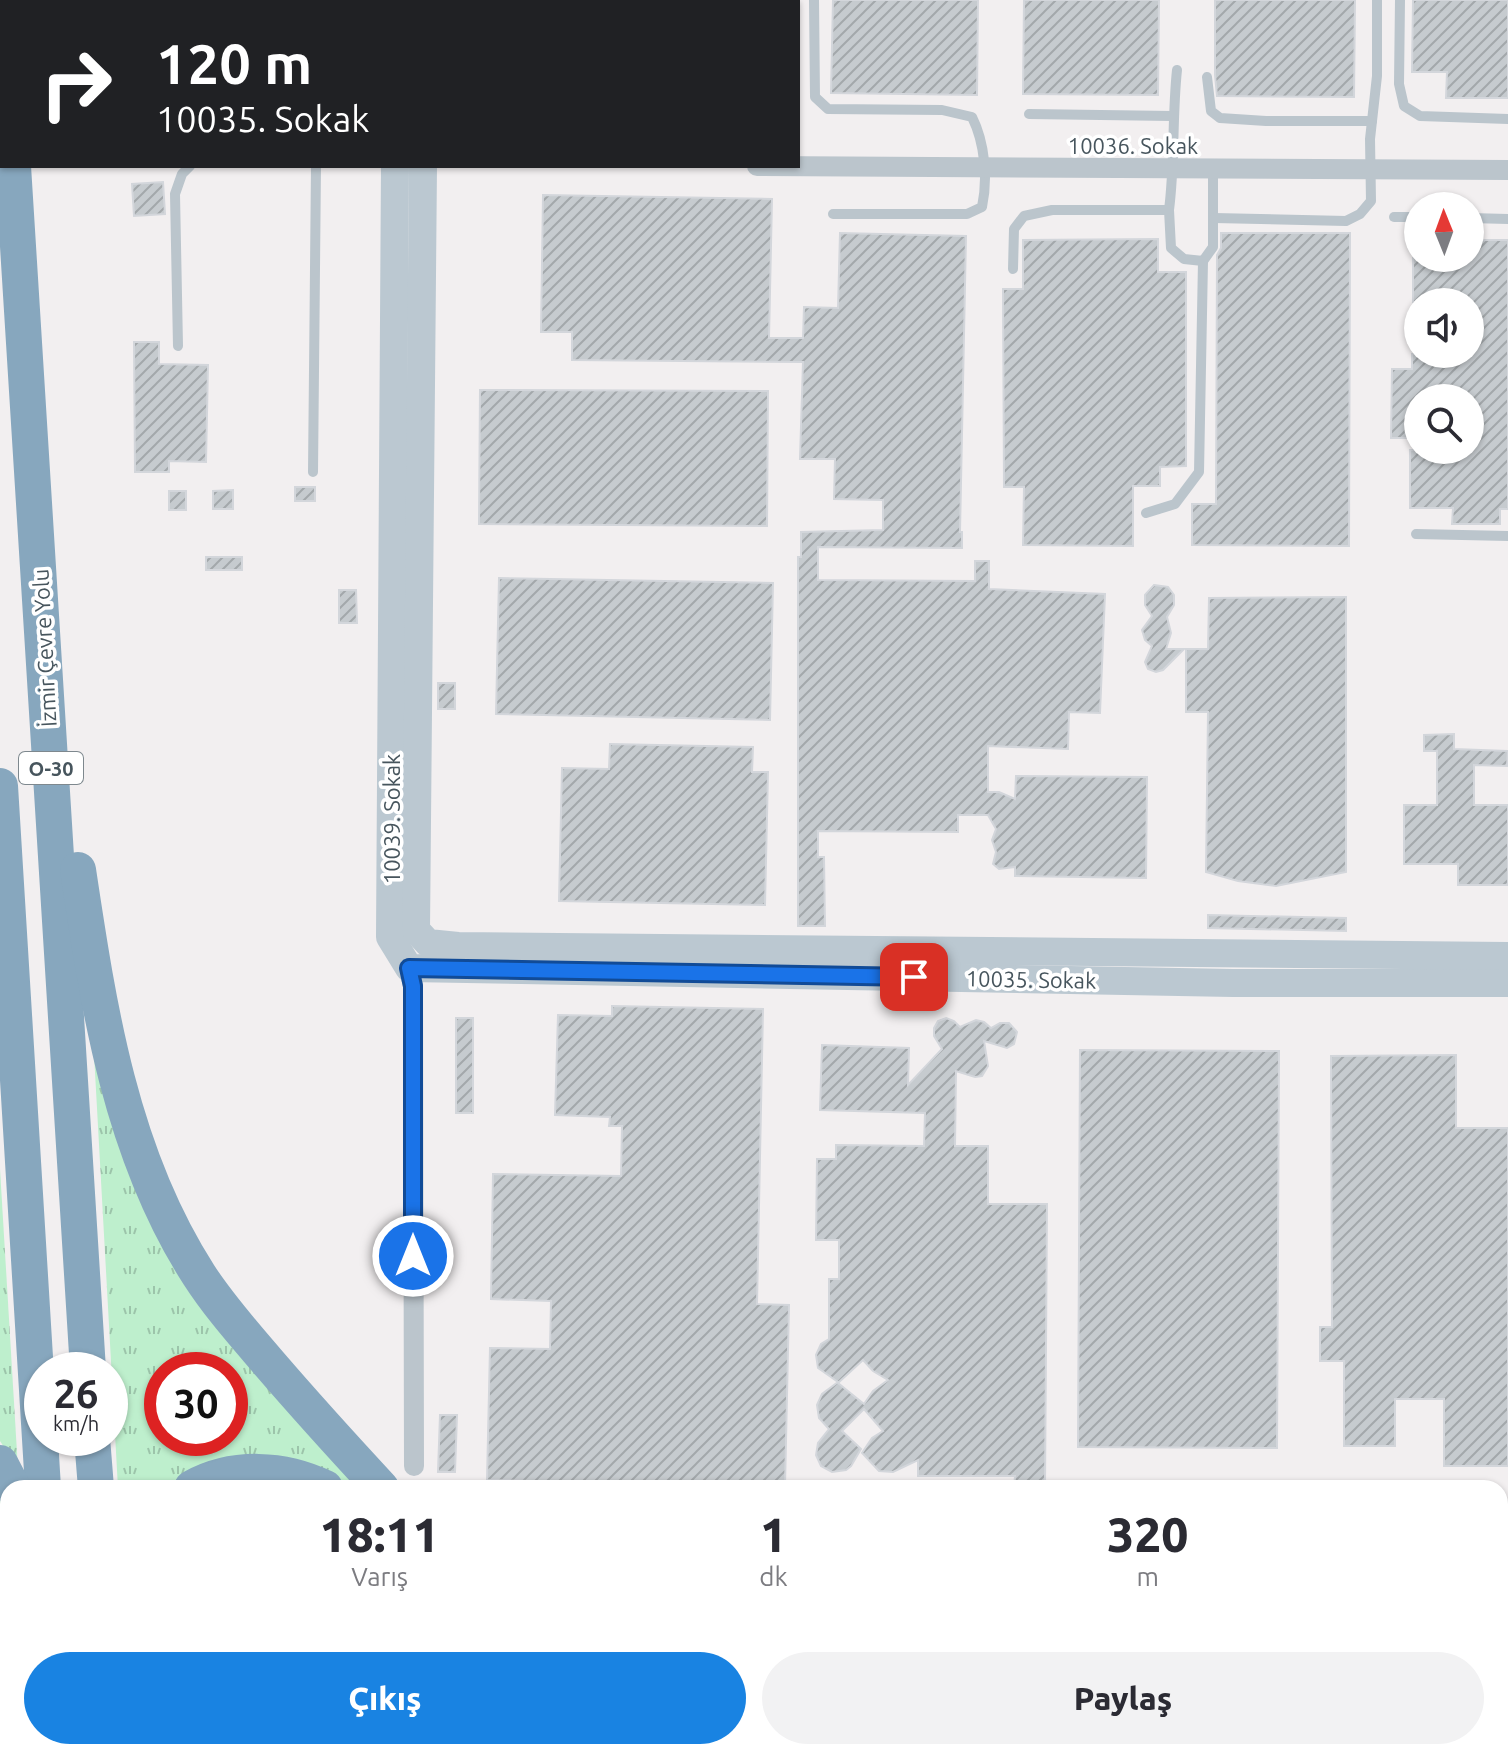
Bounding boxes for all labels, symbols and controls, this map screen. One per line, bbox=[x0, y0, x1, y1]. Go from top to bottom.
icon: right bbox=[24, 32, 128, 136]
text: 120 m bbox=[156, 32, 312, 95]
text: 10035. Sokak bbox=[156, 98, 369, 139]
street label: 10036. Sokak bbox=[1068, 133, 1198, 158]
north arrow bbox=[1404, 192, 1484, 272]
map controls bbox=[1404, 192, 1484, 464]
button: sound bbox=[1404, 288, 1484, 368]
button: search bbox=[1404, 384, 1484, 464]
street label: İzmir Çevre Yolu bbox=[27, 568, 61, 728]
road number: O-30 bbox=[19, 752, 83, 784]
street label: 10039. Sokak bbox=[379, 754, 404, 884]
pin bbox=[880, 943, 948, 1011]
icon: arrive bbox=[892, 955, 936, 999]
street label: 10035. Sokak bbox=[966, 965, 1096, 993]
position arrow bbox=[371, 1214, 455, 1298]
speed limit sign: 30 bbox=[144, 1352, 248, 1456]
text: 26 bbox=[53, 1371, 99, 1416]
text: km/h bbox=[53, 1412, 99, 1435]
text: 18:11 bbox=[320, 1507, 440, 1561]
text: 1 bbox=[760, 1507, 787, 1561]
text: 320 bbox=[1107, 1507, 1188, 1561]
text: Varış bbox=[351, 1562, 408, 1591]
text: dk bbox=[759, 1562, 788, 1591]
text: m bbox=[1137, 1562, 1159, 1591]
button: Çıkış bbox=[24, 1652, 746, 1744]
button: Paylaş bbox=[762, 1652, 1484, 1744]

